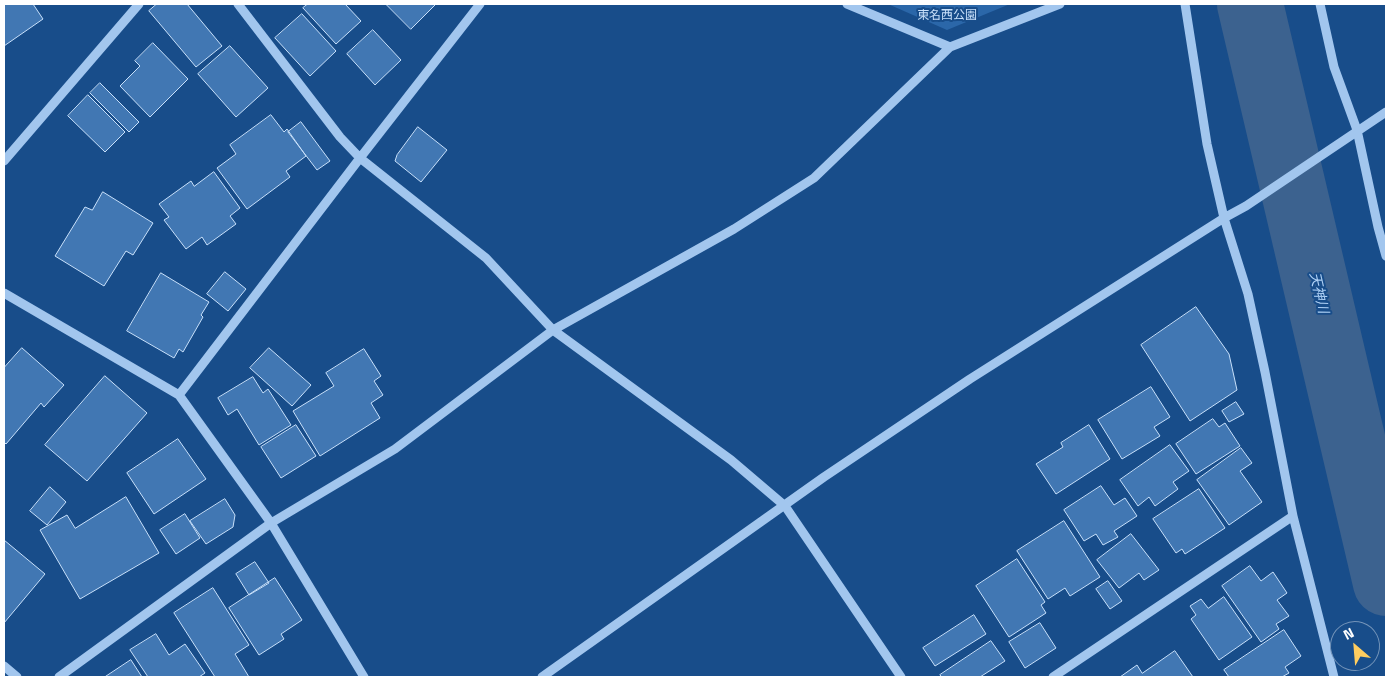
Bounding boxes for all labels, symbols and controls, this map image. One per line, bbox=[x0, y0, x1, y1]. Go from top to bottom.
park label: 東名西公園 bbox=[917, 9, 977, 23]
water label: 天神川 bbox=[1305, 271, 1331, 315]
north arrow bbox=[1330, 621, 1380, 671]
text: N bbox=[1339, 622, 1357, 645]

